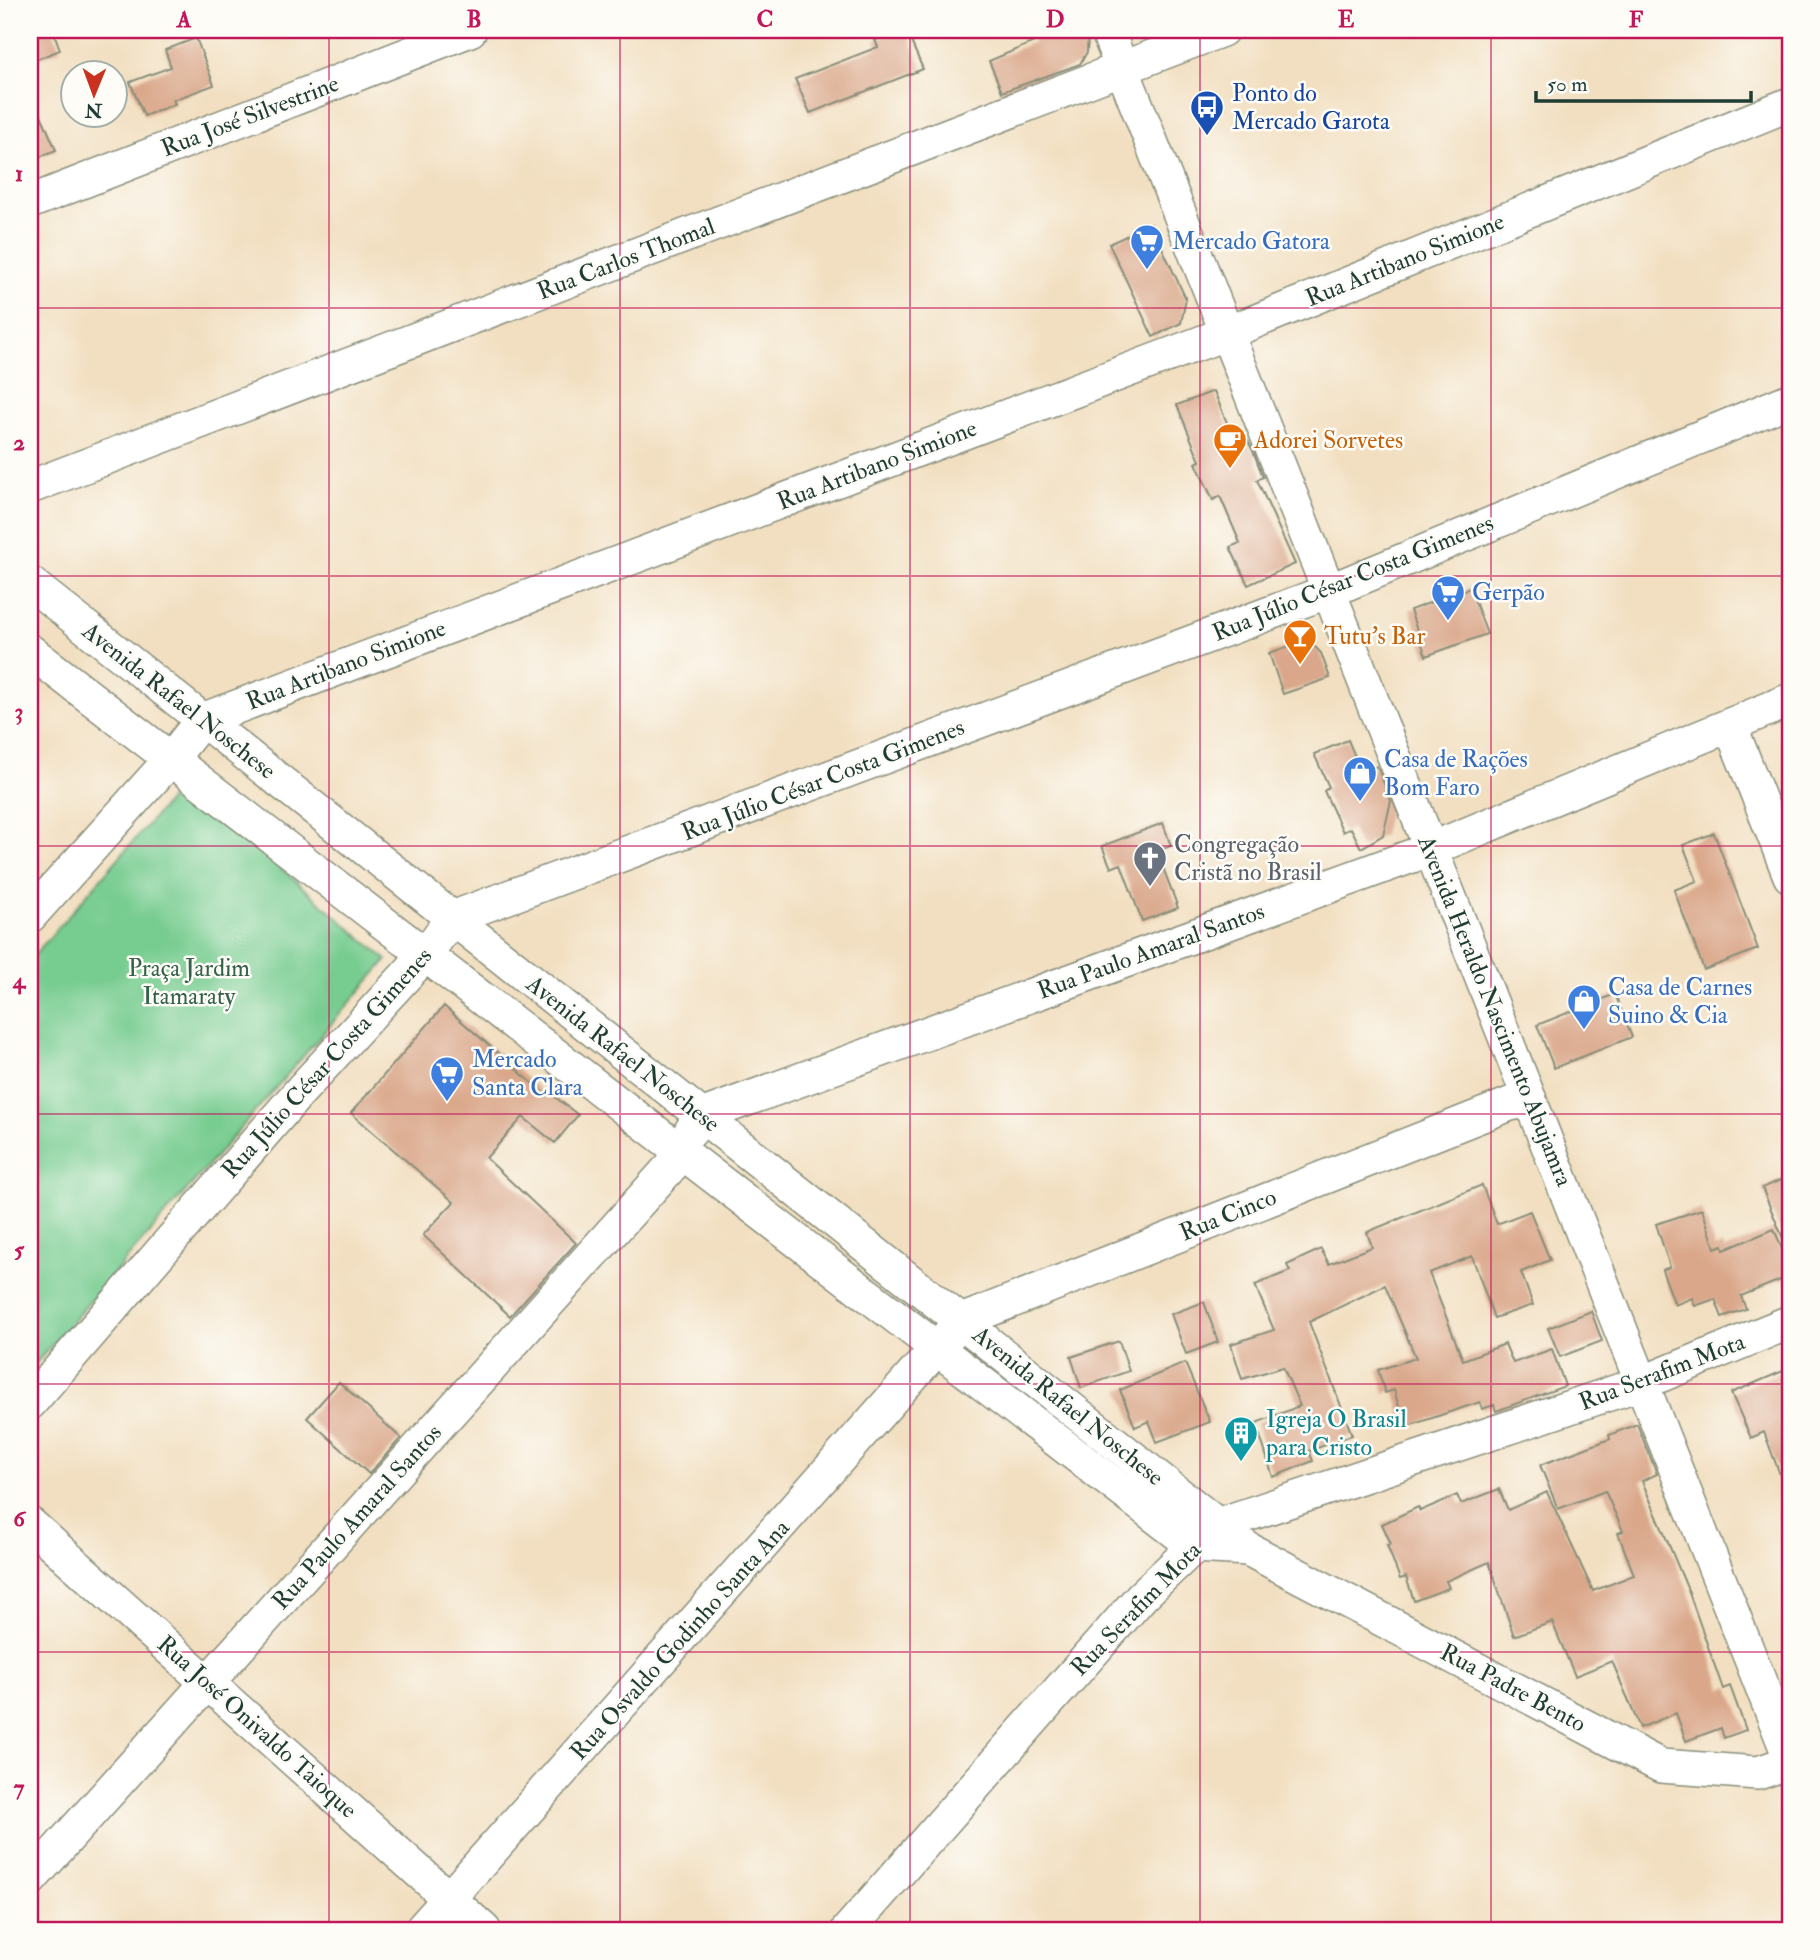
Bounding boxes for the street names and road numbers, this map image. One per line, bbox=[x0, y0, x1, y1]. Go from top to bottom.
street label: Rua José Silvestrine bbox=[157, 68, 343, 164]
street label: Rua Artibano Simione bbox=[1301, 206, 1509, 314]
street label: Rua Carlos Thomal bbox=[533, 211, 719, 307]
street label: Rua Artibano Simione bbox=[773, 413, 981, 517]
street label: Rua Júlio César Costa Gimenes bbox=[1208, 507, 1498, 649]
street label: Rua Artibano Simione bbox=[242, 613, 450, 717]
street label: Avenida Rafael Noschese bbox=[75, 615, 282, 786]
street label: Rua Júlio César Costa Gimenes bbox=[677, 712, 969, 848]
street label: Avenida Heraldo Nascimento Abujamra bbox=[1410, 830, 1580, 1192]
street label: Rua Paulo Amaral Santos bbox=[1033, 896, 1269, 1006]
street label: Rua Júlio César Costa Gimenes bbox=[215, 941, 439, 1185]
street label: Avenida Rafael Noschese bbox=[519, 968, 726, 1139]
street label: Rua Cinco bbox=[1175, 1182, 1281, 1248]
street label: Avenida Rafael Noschese bbox=[965, 1319, 1170, 1493]
street label: Rua Serafim Mota bbox=[1575, 1326, 1750, 1418]
street label: Rua Paulo Amaral Santos bbox=[265, 1418, 449, 1616]
street label: Rua Osvaldo Godinho Santa Ana bbox=[564, 1512, 797, 1767]
street label: Rua Serafim Mota bbox=[1064, 1534, 1209, 1683]
street label: Rua José Onivaldo Taioque bbox=[150, 1629, 364, 1825]
street label: Rua Padre Bento bbox=[1435, 1637, 1591, 1739]

